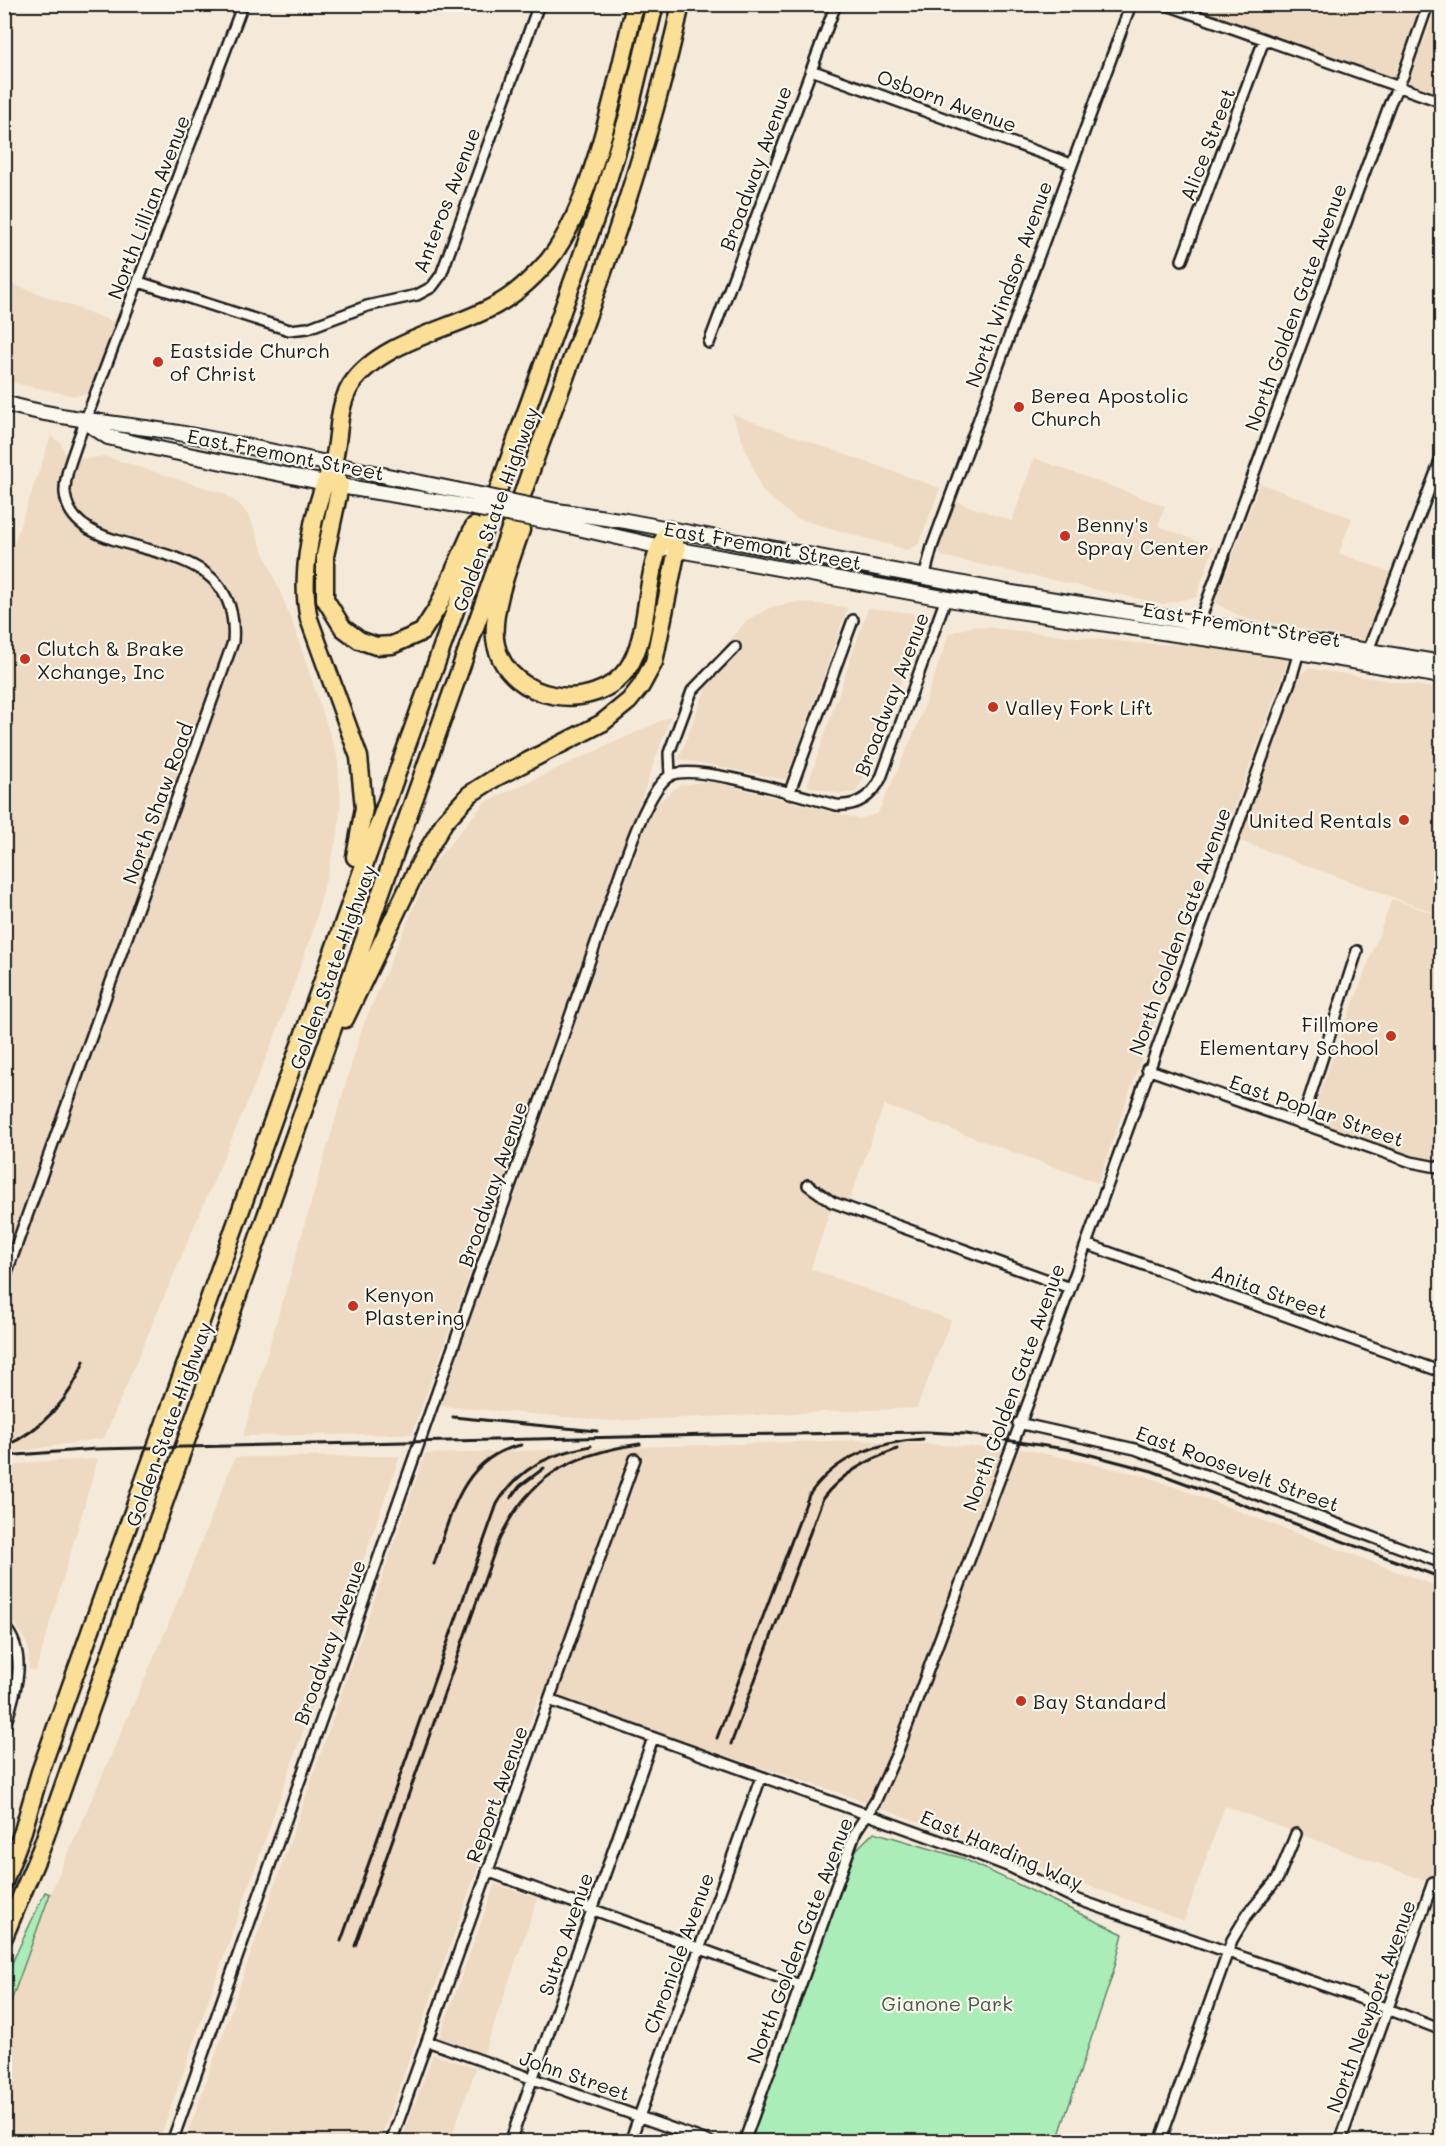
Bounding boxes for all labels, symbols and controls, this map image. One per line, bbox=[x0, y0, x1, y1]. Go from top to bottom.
street label: Osborn Avenue bbox=[874, 63, 1020, 137]
street label: Broadway Avenue bbox=[713, 82, 797, 254]
street label: Alice Street bbox=[1174, 84, 1240, 204]
street label: North Lillian Avenue bbox=[101, 111, 195, 303]
street label: Anteros Avenue bbox=[406, 124, 486, 276]
street label: North Windsor Avenue bbox=[959, 177, 1057, 391]
street label: North Golden Gate Avenue bbox=[1238, 180, 1352, 434]
place label: Eastside Church of Christ bbox=[170, 337, 329, 386]
marker: Eastside Church of Christ bbox=[151, 355, 165, 369]
place label: Berea Apostolic Church bbox=[1031, 382, 1188, 431]
marker: Berea Apostolic Church bbox=[1012, 400, 1026, 414]
street label: Golden State Highway bbox=[446, 403, 544, 615]
street label: East Fremont Street bbox=[185, 422, 387, 486]
place label: Benny's Spray Center bbox=[1077, 511, 1209, 560]
street label: East Fremont Street bbox=[662, 515, 864, 575]
marker: Benny's Spray Center bbox=[1058, 529, 1072, 543]
street label: East Fremont Street bbox=[1141, 596, 1343, 652]
street label: Broadway Avenue bbox=[848, 608, 934, 780]
place label: Clutch & Brake Xchange, Inc bbox=[37, 635, 184, 684]
marker: Clutch & Brake Xchange, Inc bbox=[18, 652, 32, 666]
place label: Valley Fork Lift bbox=[1005, 694, 1153, 720]
marker: Valley Fork Lift bbox=[986, 700, 1000, 714]
street label: North Shaw Road bbox=[116, 719, 198, 887]
street label: North Golden Gate Avenue bbox=[1122, 804, 1236, 1058]
place label: United Rentals bbox=[1249, 807, 1392, 833]
marker: United Rentals bbox=[1397, 813, 1411, 827]
street label: Golden State Highway bbox=[283, 861, 381, 1073]
place label: Fillmore Elementary School bbox=[1200, 1011, 1379, 1060]
marker: Fillmore Elementary School bbox=[1384, 1029, 1398, 1043]
street label: East Poplar Street bbox=[1226, 1068, 1408, 1152]
street label: Broadway Avenue bbox=[451, 1098, 533, 1270]
street label: Anita Street bbox=[1208, 1258, 1332, 1324]
street label: North Golden Gate Avenue bbox=[956, 1260, 1070, 1514]
place label: Kenyon Plastering bbox=[365, 1281, 464, 1330]
marker: Kenyon Plastering bbox=[346, 1299, 360, 1313]
street label: Golden State Highway bbox=[119, 1318, 217, 1530]
street label: East Roosevelt Street bbox=[1133, 1419, 1343, 1517]
street label: Broadway Avenue bbox=[287, 1556, 371, 1728]
place label: Bay Standard bbox=[1033, 1688, 1166, 1714]
marker: Bay Standard bbox=[1014, 1694, 1028, 1708]
street label: Report Avenue bbox=[459, 1722, 533, 1866]
street label: East Harding Way bbox=[917, 1803, 1087, 1895]
street label: North Golden Gate Avenue bbox=[740, 1813, 858, 2067]
street label: Sutro Avenue bbox=[532, 1869, 598, 1999]
street label: Chronicle Avenue bbox=[637, 1869, 719, 2037]
street label: North Newport Avenue bbox=[1319, 1896, 1421, 2116]
park label: Gianone Park bbox=[881, 1990, 1013, 2016]
street label: John Street bbox=[516, 2044, 634, 2106]

